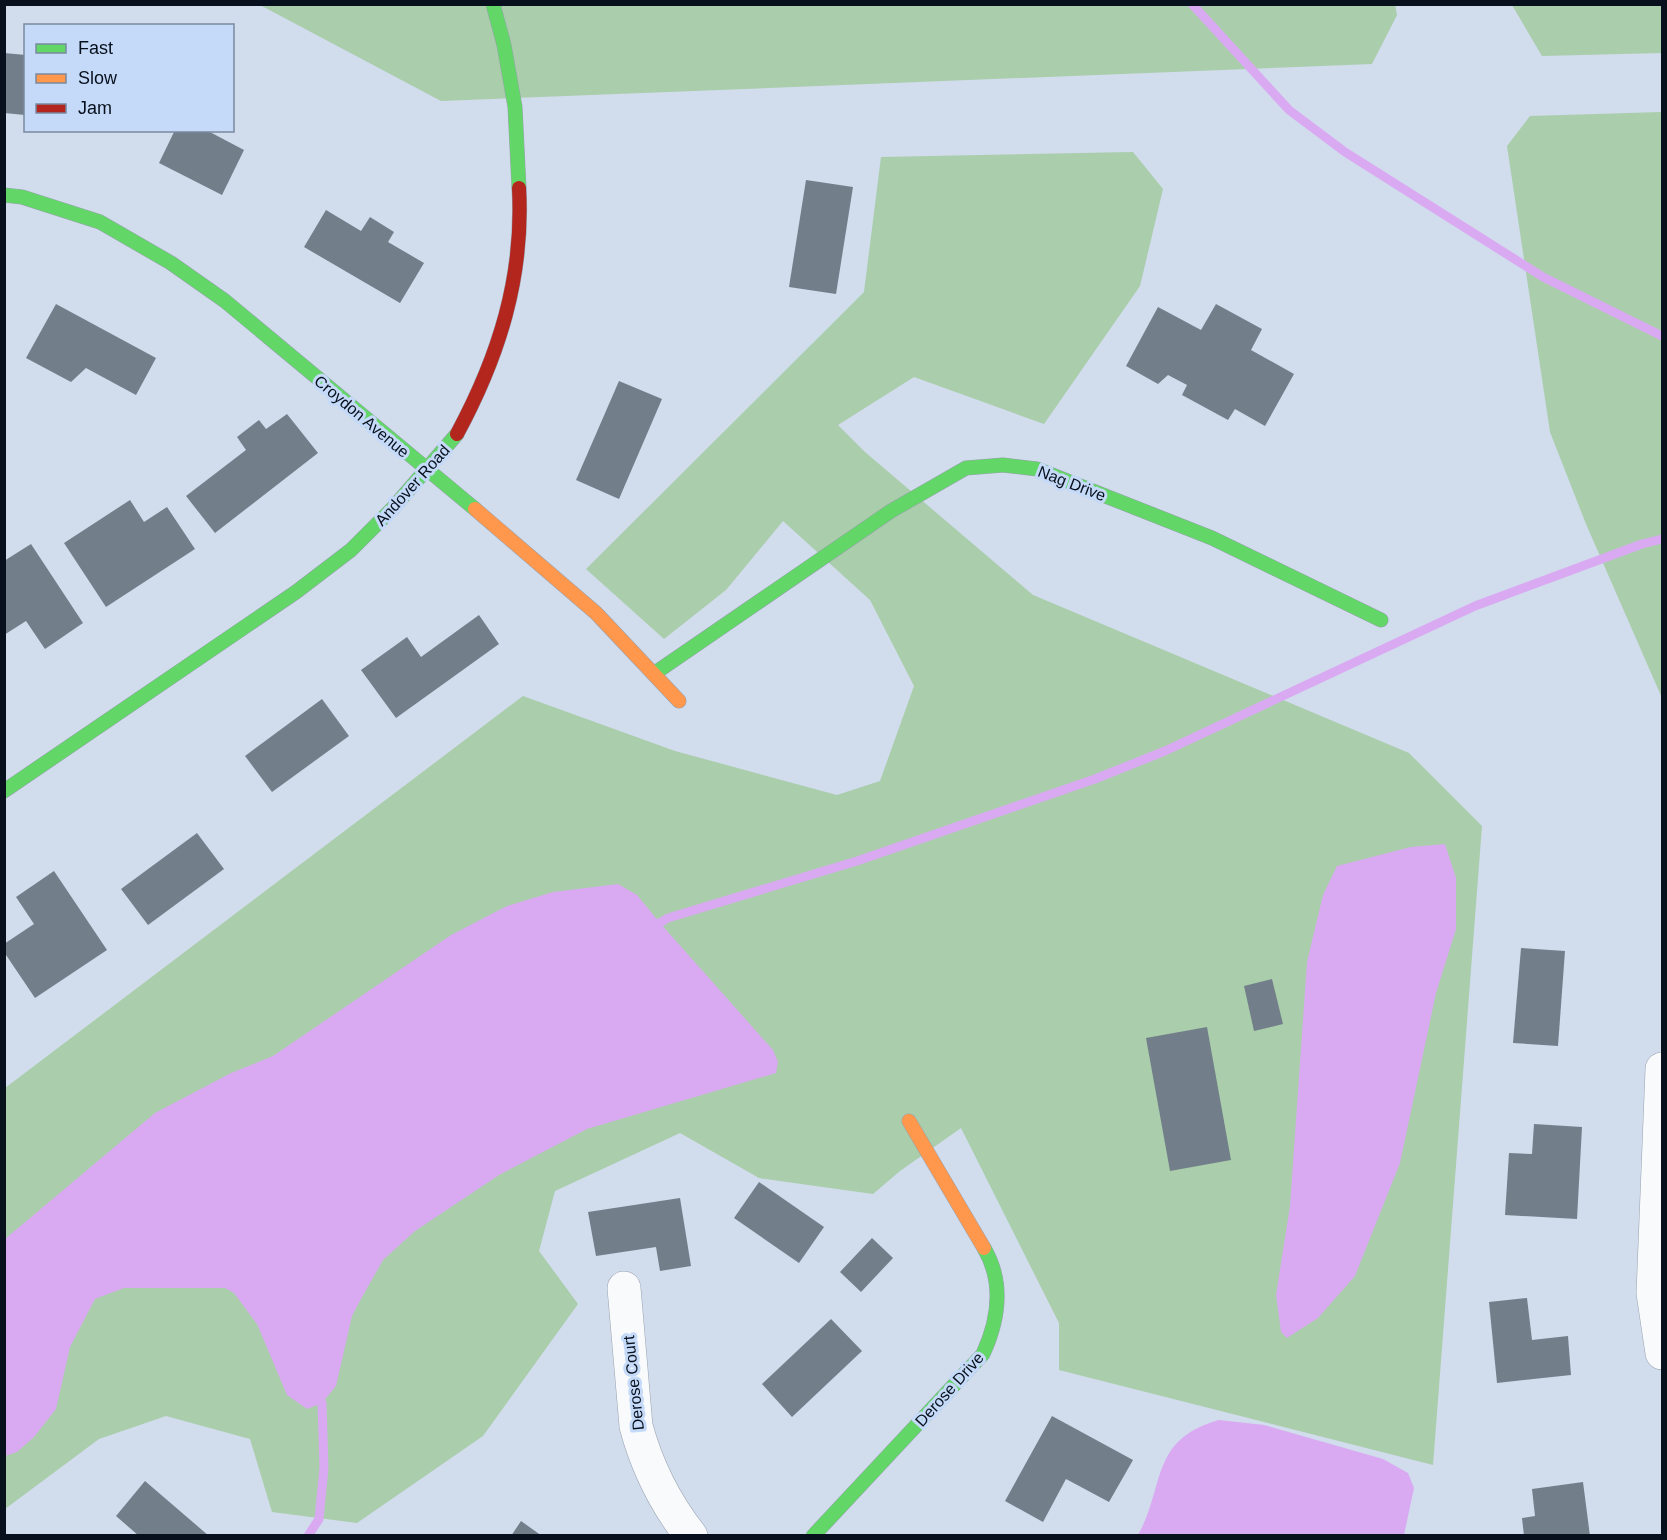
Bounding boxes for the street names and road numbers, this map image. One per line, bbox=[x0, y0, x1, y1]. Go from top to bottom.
street label: Croydon Avenue bbox=[311, 372, 412, 461]
street label: Andover Road bbox=[372, 442, 453, 529]
street label: Nag Drive bbox=[1036, 463, 1108, 504]
street label: Derose Court bbox=[620, 1334, 647, 1431]
street label: Derose Drive bbox=[912, 1349, 987, 1430]

